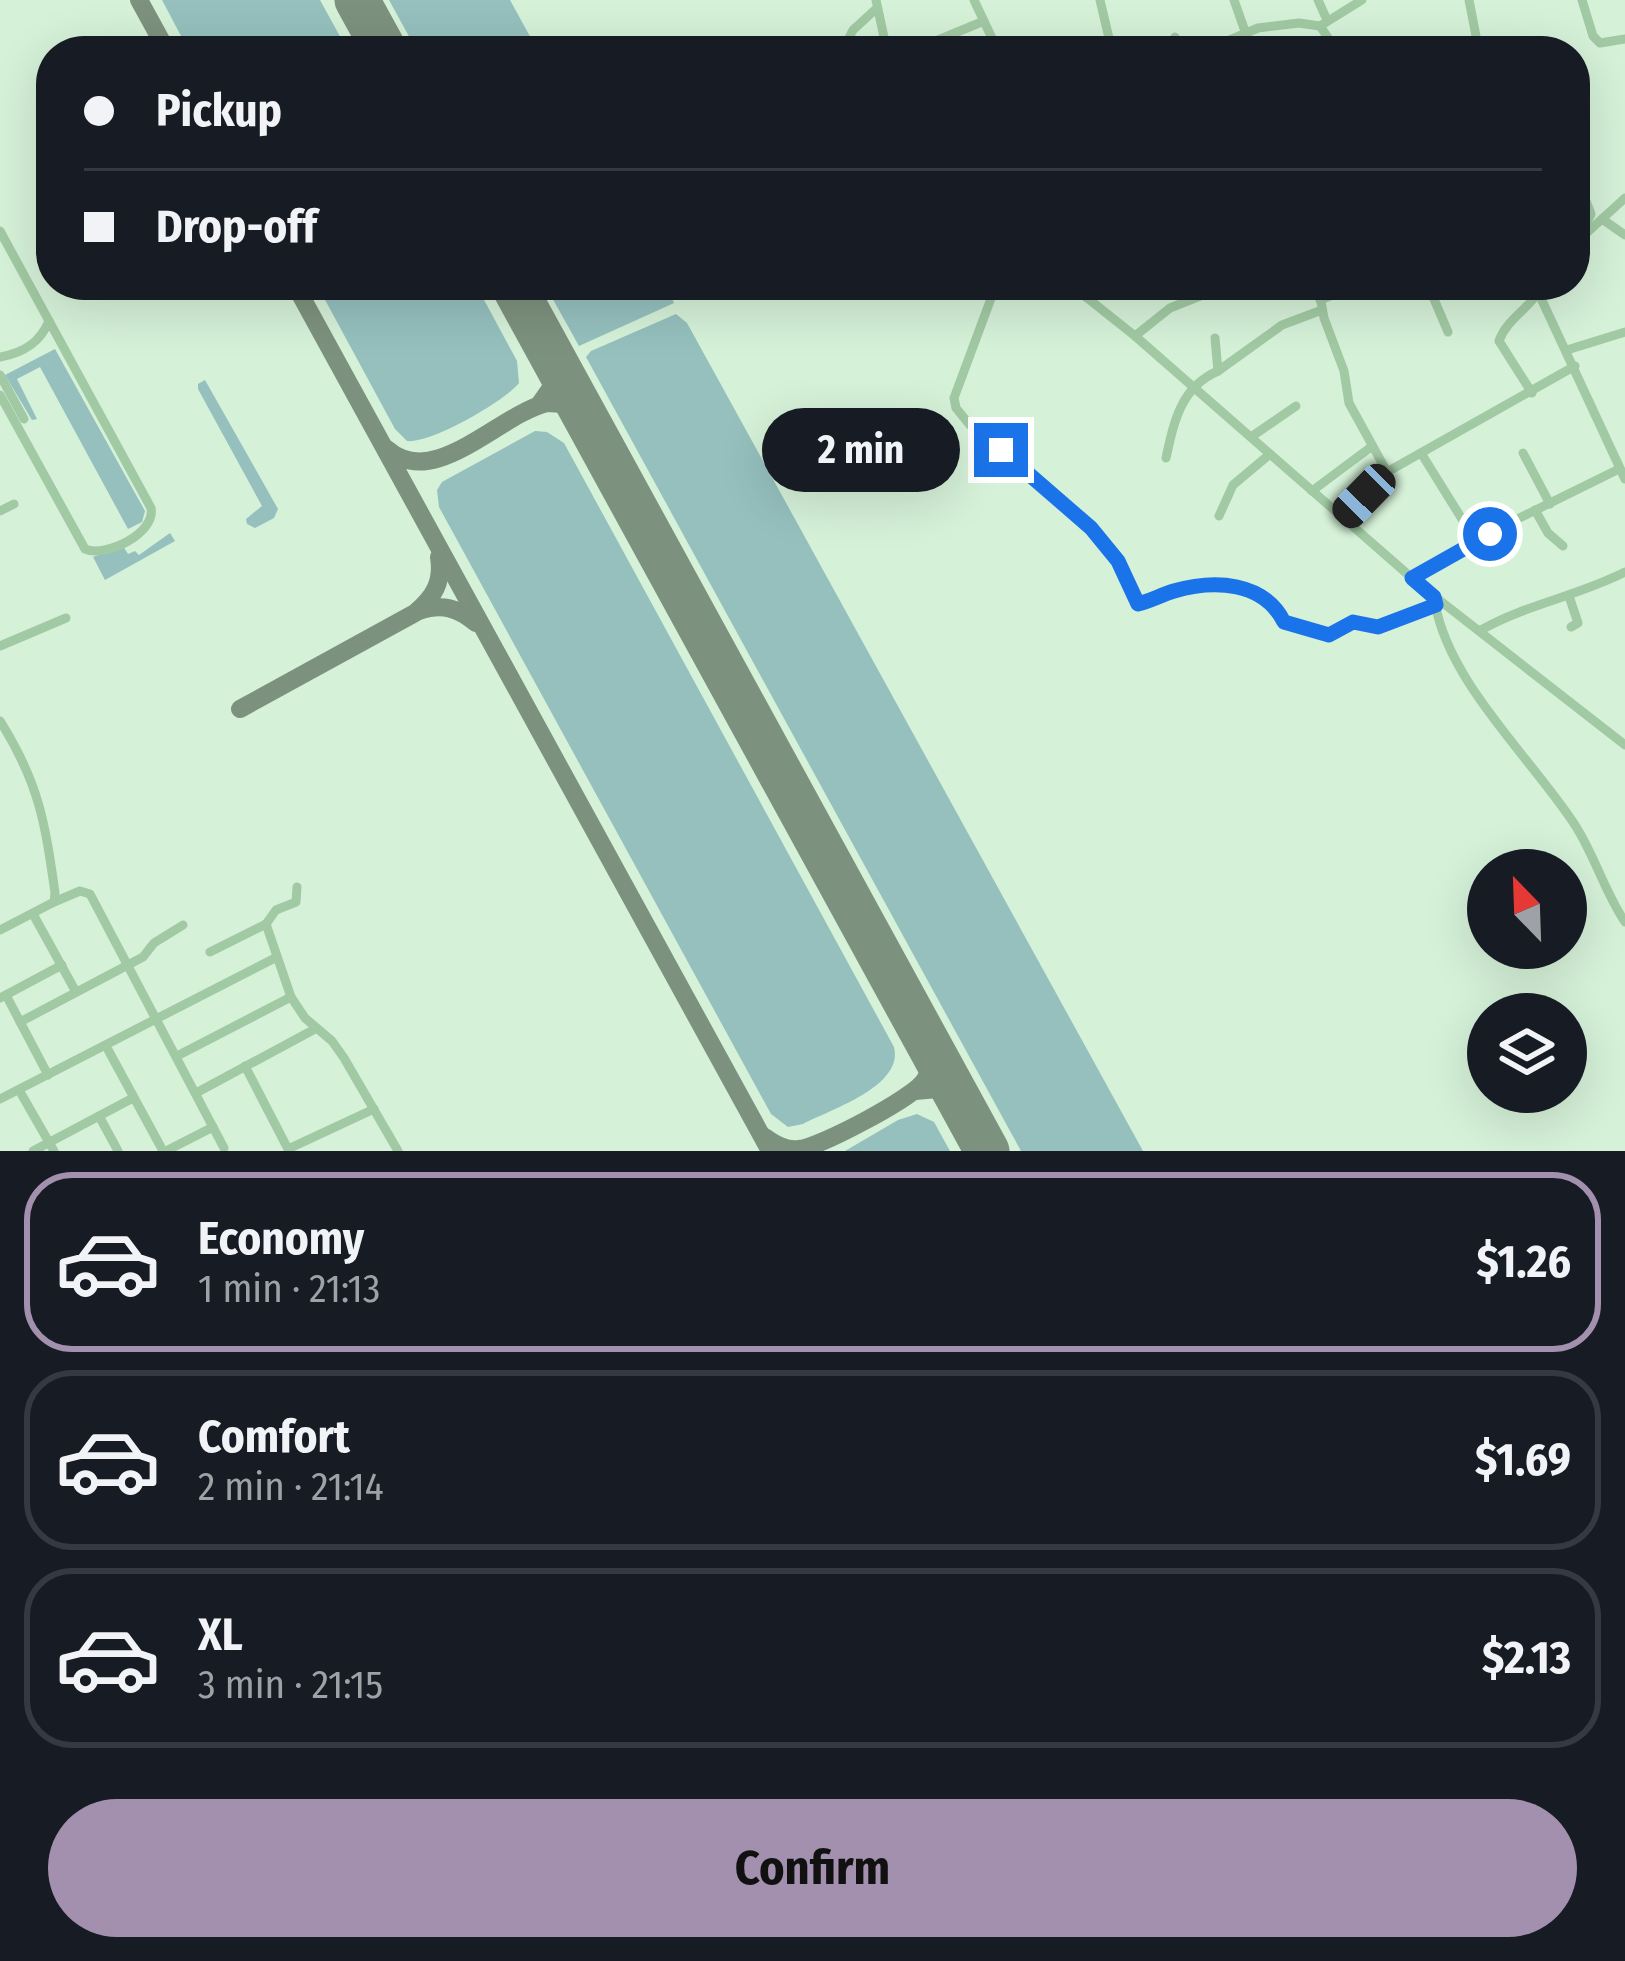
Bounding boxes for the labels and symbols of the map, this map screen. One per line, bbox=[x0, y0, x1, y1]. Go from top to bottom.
callout: 2 min bbox=[761, 408, 959, 492]
route end bbox=[974, 423, 1028, 477]
car bbox=[1326, 458, 1402, 534]
route start bbox=[1463, 507, 1517, 561]
north arrow bbox=[1467, 849, 1587, 969]

